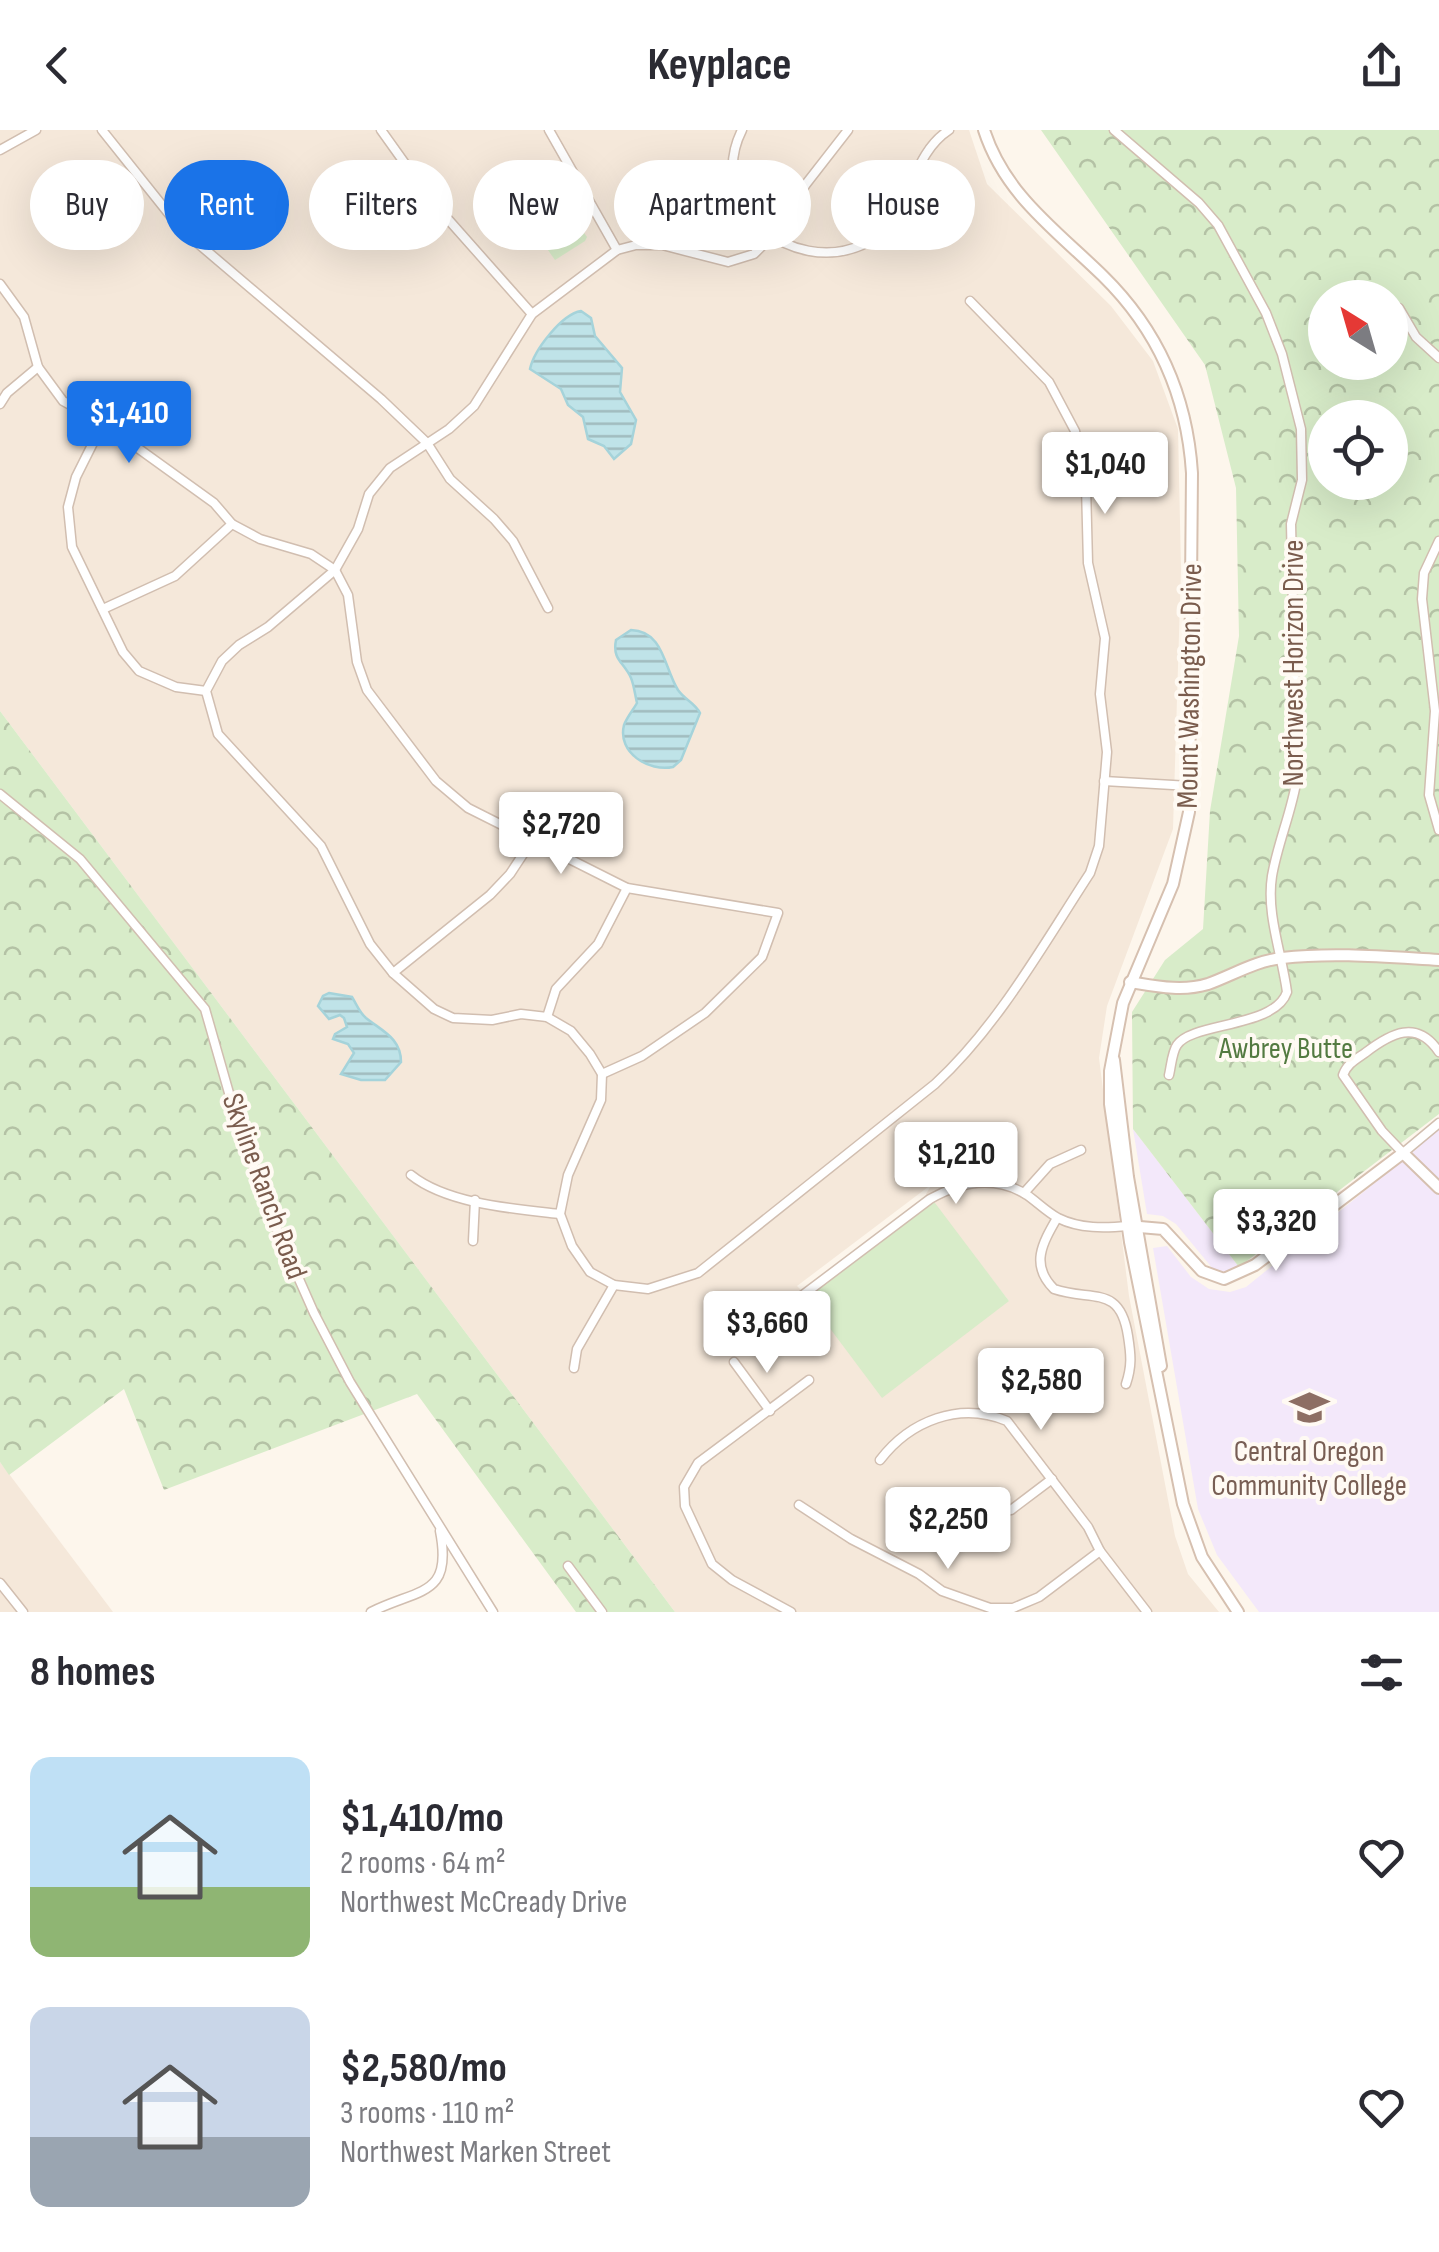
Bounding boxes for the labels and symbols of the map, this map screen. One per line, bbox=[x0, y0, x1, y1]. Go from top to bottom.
north arrow bbox=[1308, 280, 1408, 380]
pin: $1,410 bbox=[48, 381, 210, 466]
pin: $1,040 bbox=[1024, 432, 1186, 517]
street label: Northwest Horizon Drive bbox=[1276, 540, 1312, 786]
street label: Mount Washington Drive bbox=[1170, 563, 1210, 809]
pin: $2,720 bbox=[480, 792, 642, 877]
park label: Awbrey Butte bbox=[1218, 1031, 1353, 1067]
street label: Skyline Ranch Road bbox=[214, 1089, 314, 1284]
pin: $1,210 bbox=[875, 1122, 1037, 1207]
pin: $3,320 bbox=[1195, 1189, 1357, 1274]
pin: $3,660 bbox=[686, 1291, 848, 1376]
pin: $2,580 bbox=[960, 1348, 1122, 1433]
school or university icon: Central Oregon Community College bbox=[1288, 1386, 1330, 1428]
place label: Central Oregon Community College bbox=[1211, 1434, 1407, 1504]
pin: $2,250 bbox=[867, 1487, 1029, 1572]

